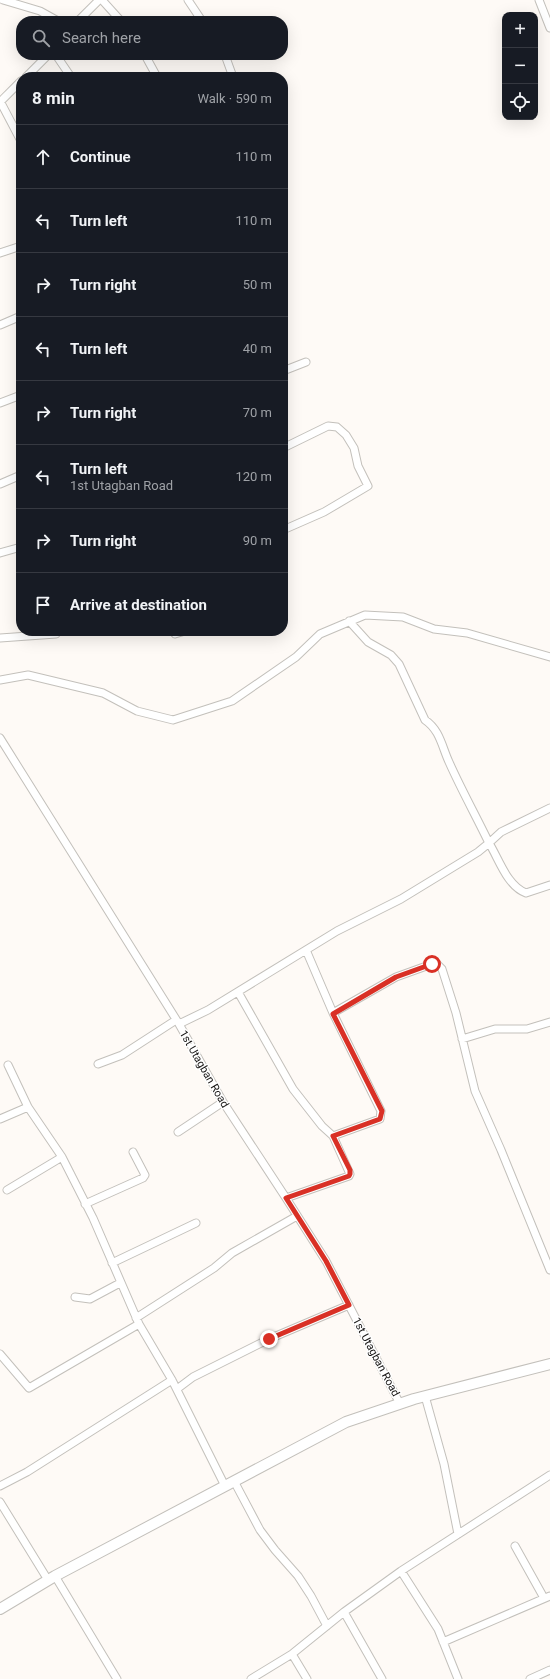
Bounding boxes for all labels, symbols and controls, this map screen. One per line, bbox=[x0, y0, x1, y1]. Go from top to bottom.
map controls bbox=[502, 12, 538, 120]
button: + bbox=[502, 12, 538, 48]
search box bbox=[16, 16, 288, 60]
icon: search bbox=[30, 27, 52, 49]
text: Search here bbox=[62, 29, 141, 47]
button: − bbox=[502, 48, 538, 84]
button: locate bbox=[502, 84, 538, 120]
text: 8 min bbox=[32, 88, 75, 108]
text: Walk · 590 m bbox=[197, 91, 272, 106]
icon: ahead bbox=[32, 146, 54, 168]
text: Continue bbox=[70, 148, 131, 166]
text: 110 m bbox=[235, 149, 272, 164]
icon: left bbox=[32, 210, 54, 232]
text: Turn left bbox=[70, 212, 127, 230]
text: 110 m bbox=[235, 213, 272, 228]
icon: right bbox=[32, 274, 54, 296]
text: Turn right bbox=[70, 276, 136, 294]
text: 50 m bbox=[243, 277, 272, 292]
icon: left bbox=[32, 338, 54, 360]
text: Turn left bbox=[70, 340, 127, 358]
text: 40 m bbox=[243, 341, 272, 356]
icon: right bbox=[32, 402, 54, 424]
text: Turn right bbox=[70, 404, 136, 422]
text: 70 m bbox=[243, 405, 272, 420]
text: Turn left bbox=[70, 460, 127, 478]
icon: left bbox=[32, 466, 54, 488]
text: 120 m bbox=[235, 469, 272, 484]
text: 1st Utagban Road bbox=[70, 478, 173, 493]
icon: right bbox=[32, 530, 54, 552]
text: Turn right bbox=[70, 532, 136, 550]
text: 90 m bbox=[243, 533, 272, 548]
icon: arrive bbox=[32, 594, 54, 616]
text: Arrive at destination bbox=[70, 596, 207, 614]
route start bbox=[423, 955, 441, 973]
street label: 1st Utagban Road bbox=[177, 1028, 231, 1110]
street label: 1st Utagban Road bbox=[350, 1315, 402, 1399]
route end bbox=[260, 1330, 278, 1348]

